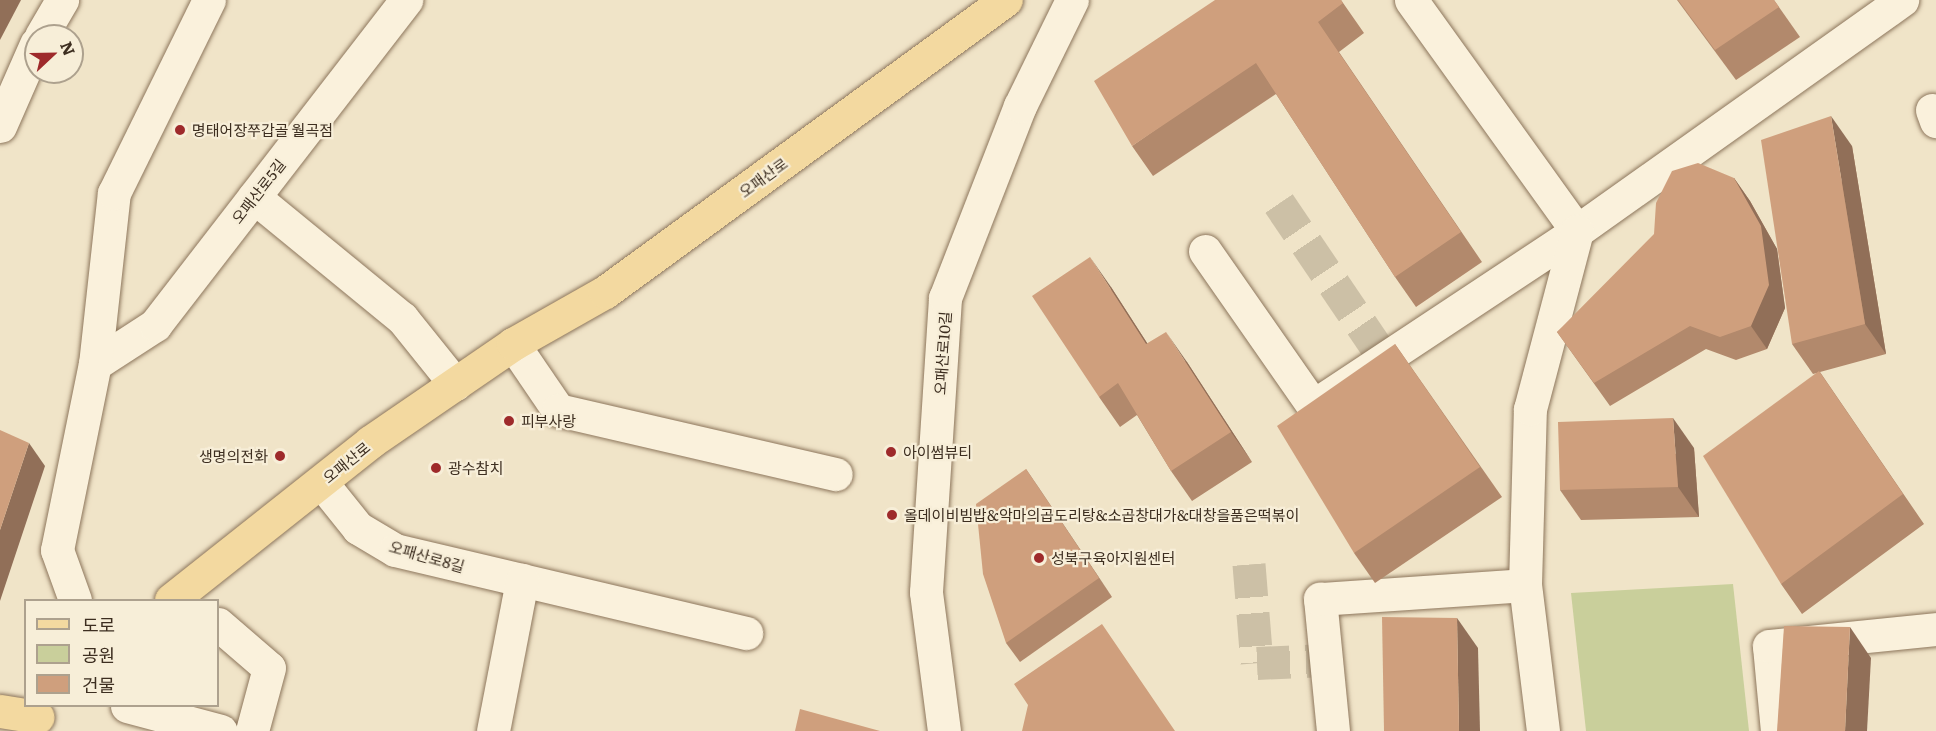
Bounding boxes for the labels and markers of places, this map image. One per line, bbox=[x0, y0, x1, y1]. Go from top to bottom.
place label: 명태어장쭈갑골 월곡점 bbox=[192, 121, 333, 139]
marker: 명태어장쭈갑골 월곡점 bbox=[173, 123, 187, 137]
place label: 피부사랑 bbox=[521, 412, 576, 430]
marker: 피부사랑 bbox=[502, 414, 516, 428]
place label: 아이썸뷰티 bbox=[903, 443, 972, 461]
marker: 아이썸뷰티 bbox=[884, 445, 898, 459]
place label: 생명의전화 bbox=[199, 447, 268, 465]
marker: 생명의전화 bbox=[273, 449, 287, 463]
place label: 광수참치 bbox=[448, 459, 503, 477]
marker: 광수참치 bbox=[429, 461, 443, 475]
place label: 올데이비빔밥&악마의곱도리탕&소곱창대가&대창을품은떡볶이 bbox=[904, 506, 1299, 524]
marker: 올데이비빔밥&악마의곱도리탕&소곱창대가&대창을품은떡볶이 bbox=[885, 508, 899, 522]
place label: 성북구육아지원센터 bbox=[1051, 549, 1175, 567]
marker: 성북구육아지원센터 bbox=[1032, 551, 1046, 565]

